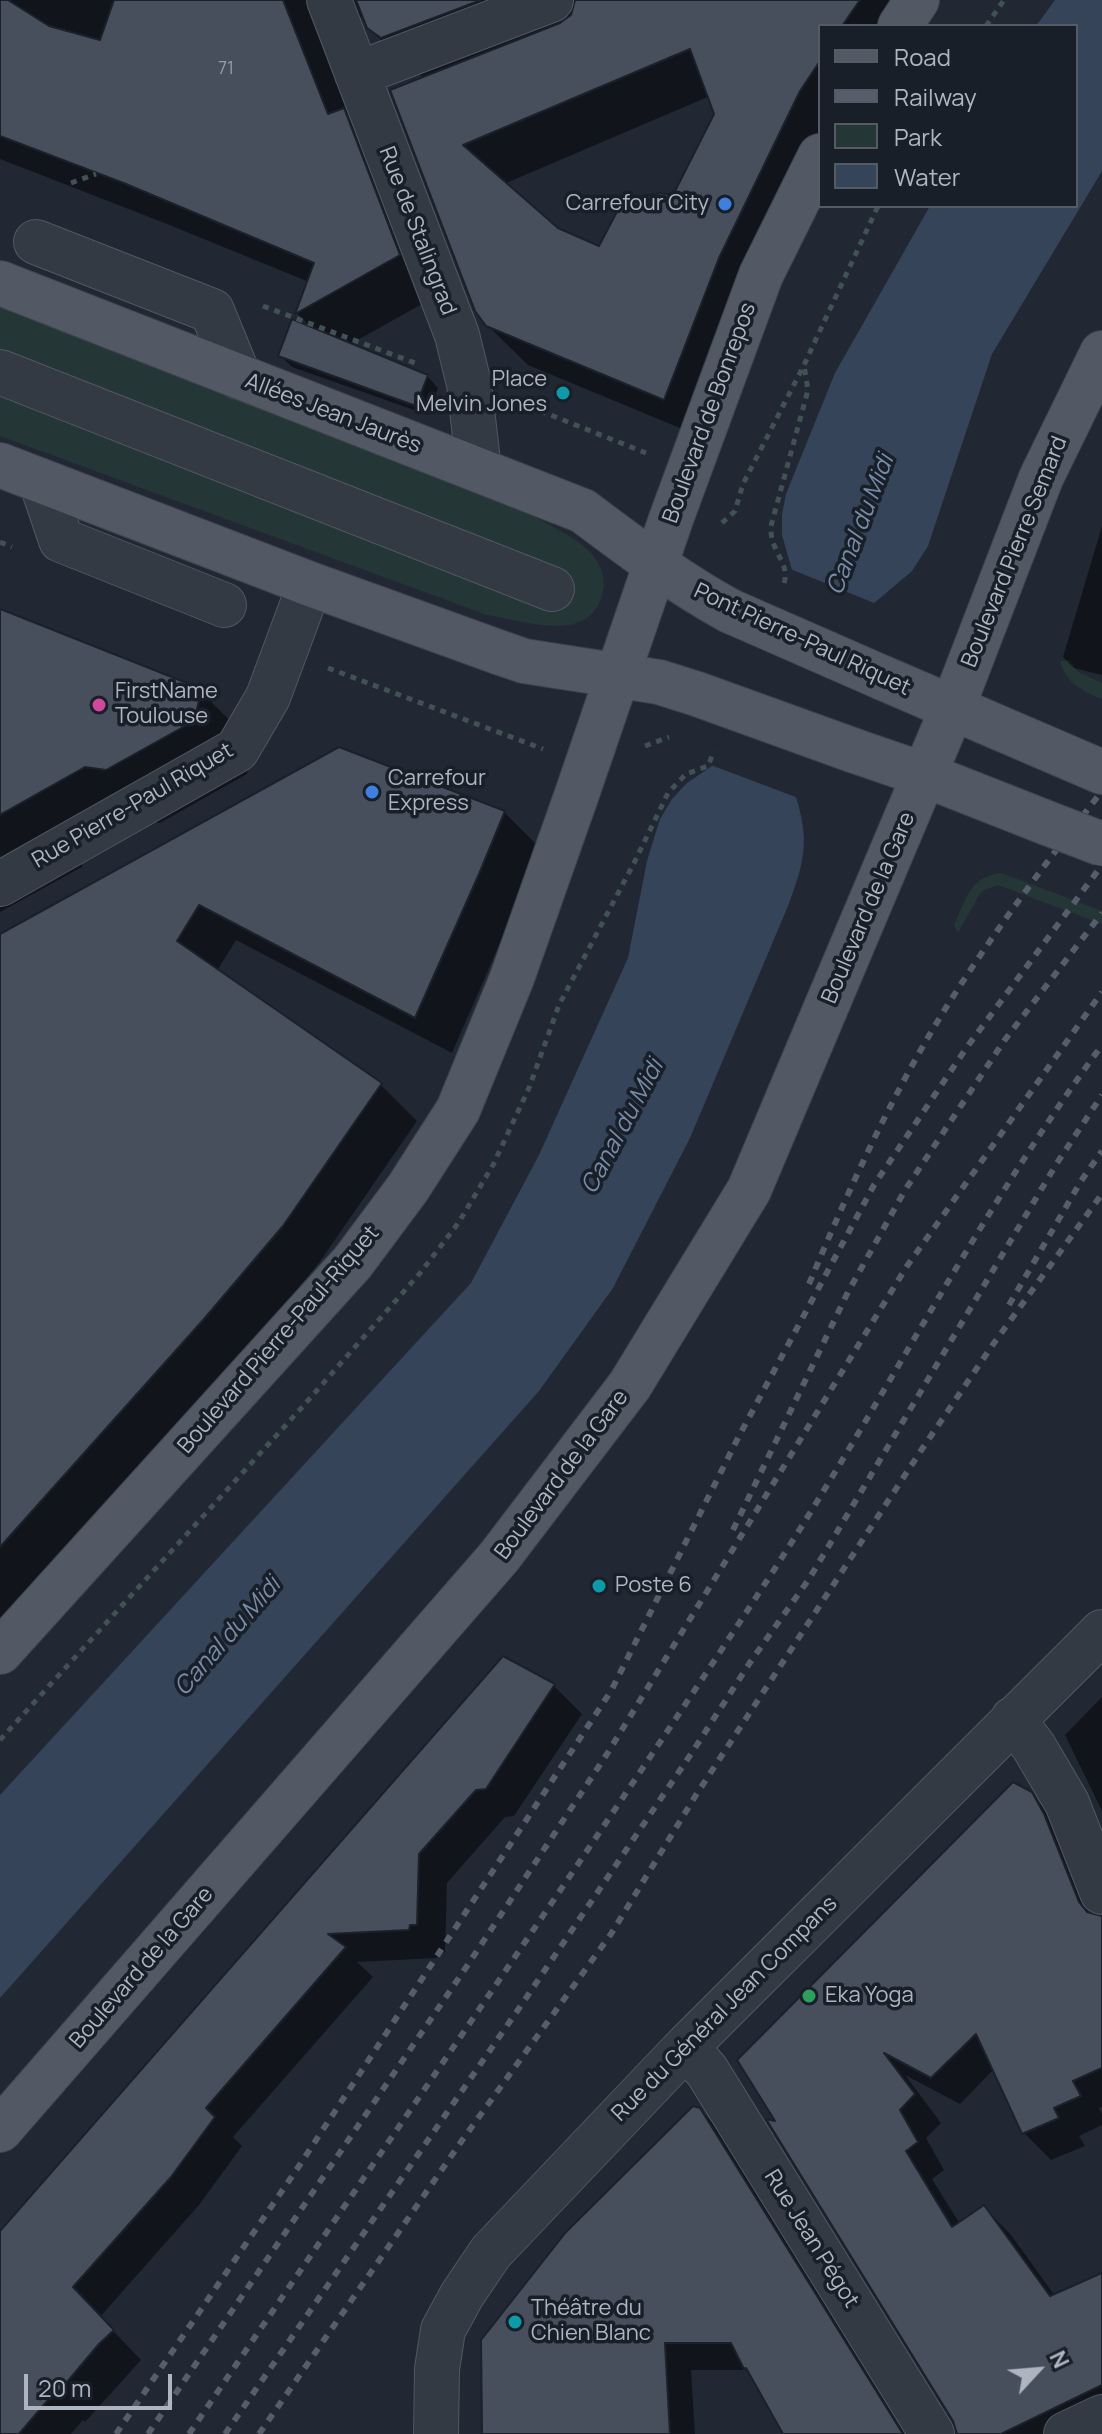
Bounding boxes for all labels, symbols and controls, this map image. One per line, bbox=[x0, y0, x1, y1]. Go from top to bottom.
legend bbox=[818, 24, 1078, 208]
text: Road bbox=[894, 40, 951, 73]
house number: 71 bbox=[218, 58, 234, 80]
text: Railway bbox=[894, 80, 977, 113]
text: Park bbox=[894, 120, 942, 153]
street label: Rue de Stalingrad bbox=[373, 143, 461, 319]
text: Water bbox=[894, 160, 961, 193]
place label: Carrefour City bbox=[566, 191, 709, 217]
marker: Carrefour City bbox=[716, 195, 734, 213]
street label: Boulevard de Bonrepos bbox=[658, 299, 762, 527]
place label: Place Melvin Jones bbox=[416, 367, 547, 418]
street label: Allées Jean Jaurès bbox=[241, 368, 425, 460]
marker: Place Melvin Jones bbox=[554, 384, 572, 402]
street label: Boulevard Pierre Semard bbox=[957, 433, 1073, 671]
water label: Canal du Midi bbox=[821, 451, 901, 599]
street label: Pont Pierre-Paul Riquet bbox=[690, 578, 914, 702]
place label: FirstName Toulouse bbox=[115, 679, 218, 730]
marker: FirstName Toulouse bbox=[90, 696, 108, 714]
street label: Rue Pierre-Paul Riquet bbox=[28, 738, 238, 874]
place label: Carrefour Express bbox=[388, 766, 486, 818]
marker: Carrefour Express bbox=[363, 783, 381, 801]
street label: Boulevard de la Gare bbox=[817, 808, 921, 1008]
water label: Canal du Midi bbox=[576, 1055, 670, 1199]
street label: Boulevard Pierre-Paul-Riquet bbox=[173, 1221, 385, 1459]
street label: Boulevard de la Gare bbox=[490, 1385, 634, 1565]
water label: Canal du Midi bbox=[169, 1572, 287, 1702]
place label: Poste 6 bbox=[615, 1573, 692, 1599]
marker: Poste 6 bbox=[590, 1577, 608, 1595]
street label: Boulevard de la Gare bbox=[65, 1882, 219, 2054]
street label: Rue du Général Jean Compans bbox=[607, 1891, 843, 2127]
place label: Eka Yoga bbox=[825, 1983, 914, 2009]
marker: Eka Yoga bbox=[800, 1987, 818, 2005]
street label: Rue Jean Pégot bbox=[758, 2165, 864, 2313]
place label: Théâtre du Chien Blanc bbox=[531, 2296, 651, 2348]
marker: Théâtre du Chien Blanc bbox=[506, 2313, 524, 2331]
north arrow bbox=[998, 2330, 1078, 2410]
text: N bbox=[1043, 2346, 1077, 2373]
scale bar bbox=[28, 2358, 176, 2408]
text: 20 m bbox=[38, 2371, 91, 2404]

